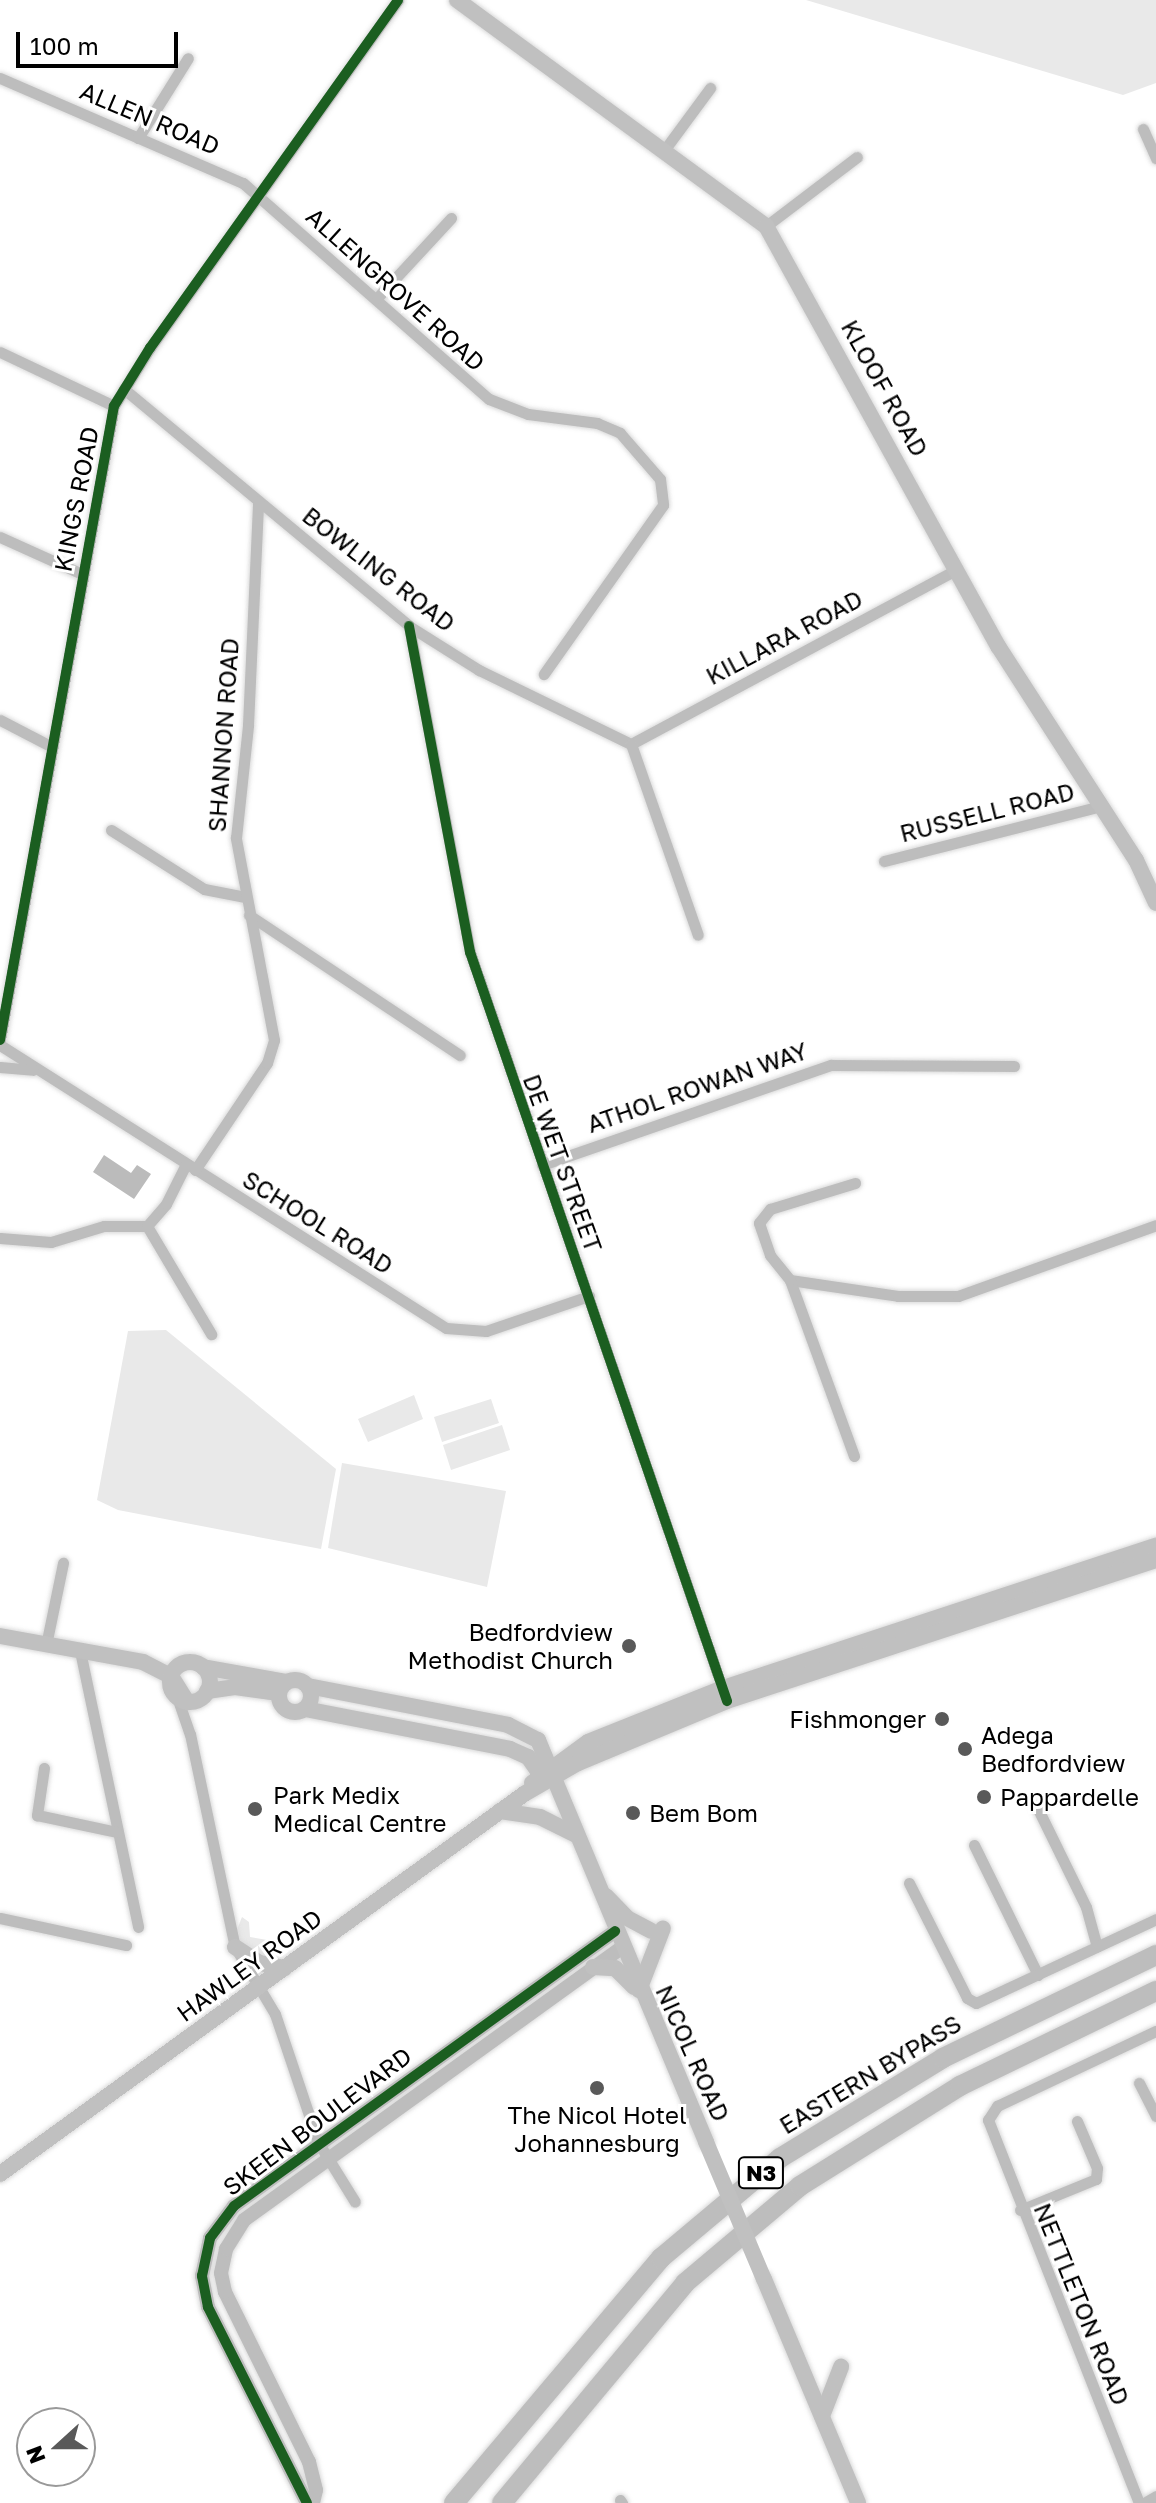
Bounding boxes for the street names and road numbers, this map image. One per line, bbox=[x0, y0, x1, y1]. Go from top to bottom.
street label: ALLEN ROAD bbox=[76, 76, 224, 160]
street label: ALLENGROVE ROAD bbox=[301, 201, 491, 377]
street label: KLOOF ROAD bbox=[836, 315, 934, 461]
street label: KINGS ROAD bbox=[48, 424, 104, 574]
street label: BOWLING ROAD bbox=[297, 501, 461, 637]
street label: KILLARA ROAD bbox=[701, 584, 867, 690]
street label: SHANNON ROAD bbox=[202, 637, 244, 833]
street label: RUSSELL ROAD bbox=[897, 776, 1077, 848]
street label: ATHOL ROWAN WAY bbox=[583, 1036, 811, 1138]
street label: DE WET STREET bbox=[517, 1070, 609, 1256]
street label: SCHOOL ROAD bbox=[238, 1164, 398, 1280]
street label: HAWLEY ROAD bbox=[171, 1903, 327, 2027]
street label: NICOL ROAD bbox=[650, 1980, 736, 2126]
street label: EASTERN BYPASS bbox=[774, 2008, 966, 2140]
street label: SKEEN BOULEVARD bbox=[217, 2041, 417, 2201]
road number: N3 bbox=[737, 2155, 785, 2191]
street label: NETTLETON ROAD bbox=[1028, 2199, 1136, 2409]

